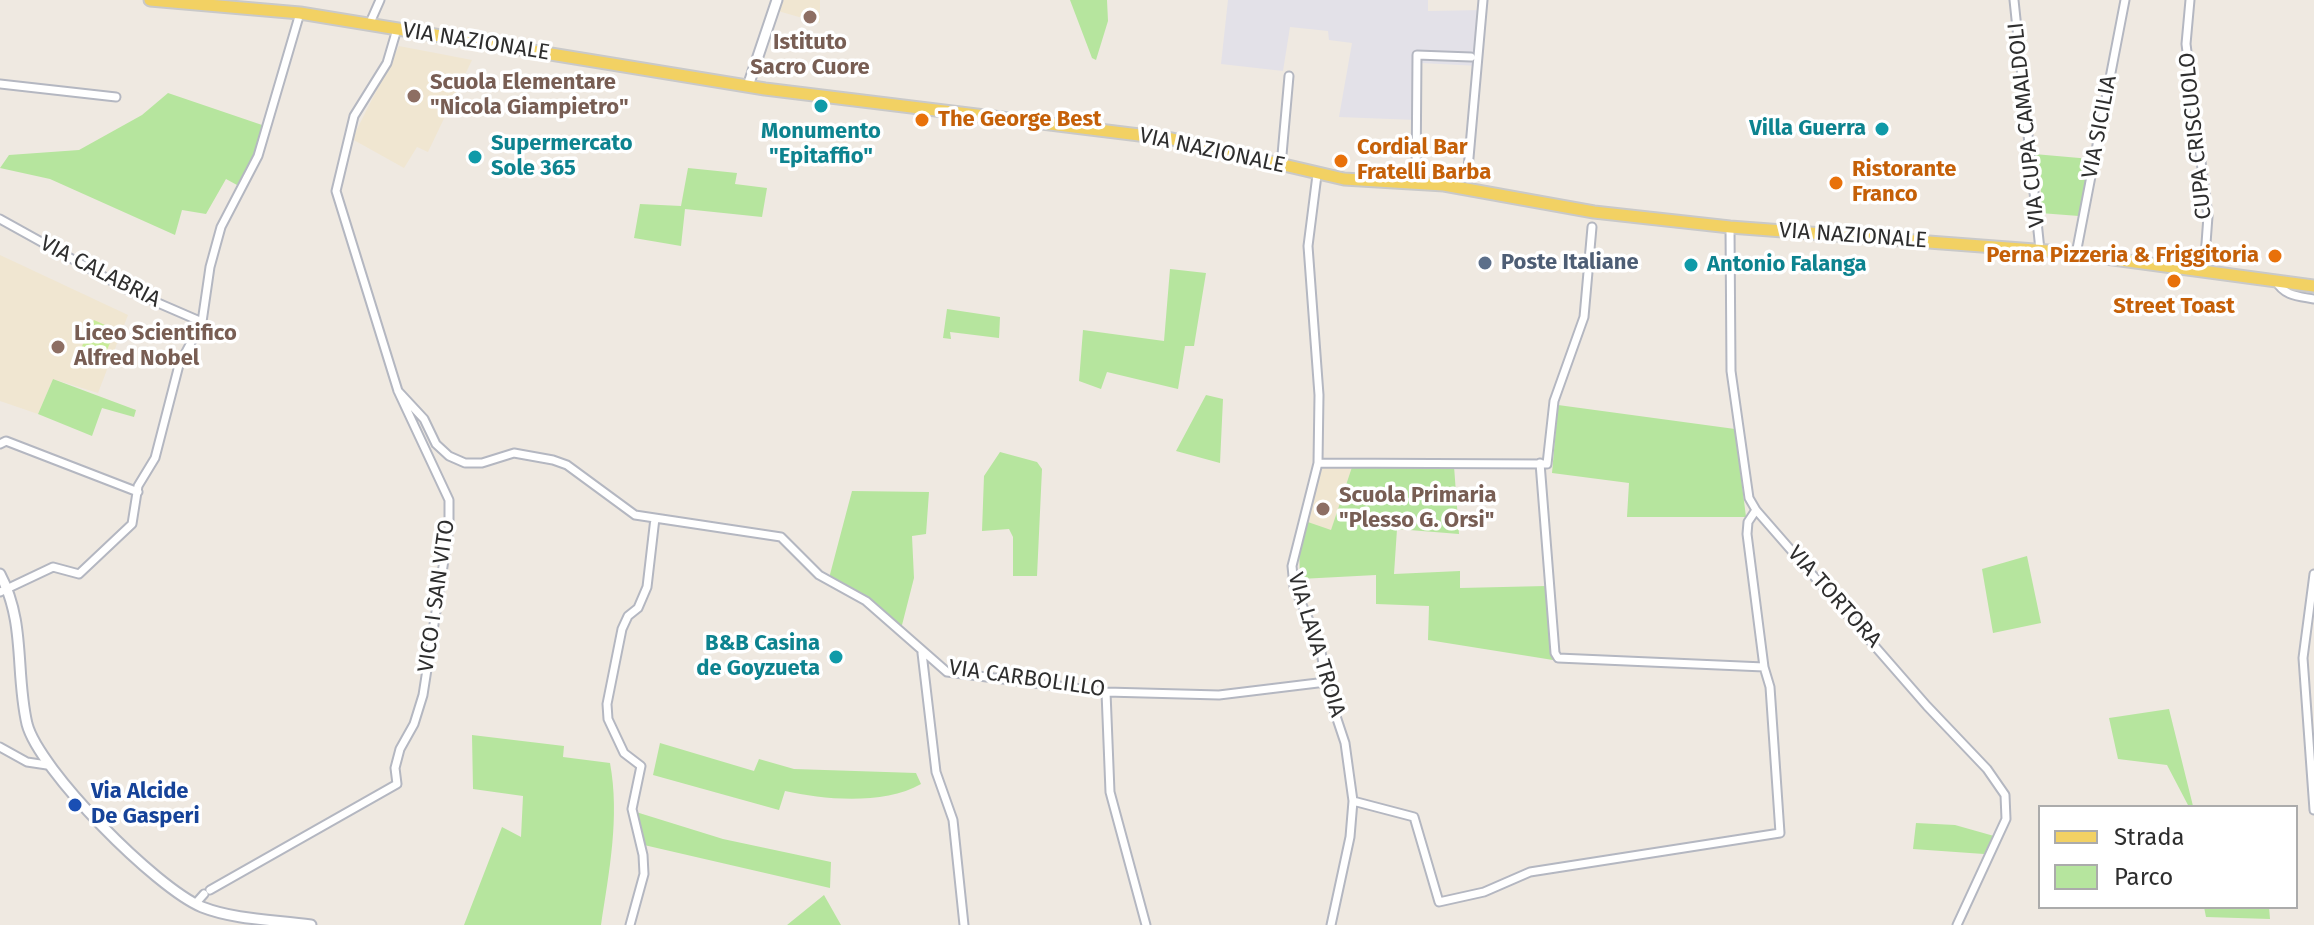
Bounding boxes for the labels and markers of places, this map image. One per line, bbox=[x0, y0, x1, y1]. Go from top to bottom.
marker: Istituto Sacro Cuore bbox=[801, 8, 819, 26]
place label: Istituto Sacro Cuore bbox=[750, 30, 870, 82]
place label: Scuola Elementare "Nicola Giampietro" bbox=[430, 70, 629, 122]
marker: Scuola Elementare "Nicola Giampietro" bbox=[405, 87, 423, 105]
marker: Monumento "Epitaffio" bbox=[812, 97, 830, 115]
place label: The George Best bbox=[938, 107, 1102, 133]
marker: The George Best bbox=[913, 111, 931, 129]
place label: Villa Guerra bbox=[1749, 116, 1866, 142]
place label: Monumento "Epitaffio" bbox=[761, 119, 881, 170]
marker: Villa Guerra bbox=[1873, 120, 1891, 138]
place label: Supermercato Sole 365 bbox=[491, 131, 632, 182]
place label: Cordial Bar Fratelli Barba bbox=[1357, 135, 1491, 186]
marker: Supermercato Sole 365 bbox=[466, 148, 484, 166]
marker: Cordial Bar Fratelli Barba bbox=[1332, 152, 1350, 170]
place label: Ristorante Franco bbox=[1852, 157, 1956, 208]
marker: Ristorante Franco bbox=[1827, 174, 1845, 192]
place label: Perna Pizzeria & Friggitoria bbox=[1986, 243, 2259, 269]
marker: Perna Pizzeria & Friggitoria bbox=[2266, 247, 2284, 265]
place label: Poste Italiane bbox=[1501, 250, 1639, 276]
place label: Antonio Falanga bbox=[1707, 252, 1867, 278]
marker: Poste Italiane bbox=[1476, 254, 1494, 272]
marker: Antonio Falanga bbox=[1682, 256, 1700, 274]
marker: Street Toast bbox=[2165, 272, 2183, 290]
place label: Street Toast bbox=[2113, 294, 2235, 320]
place label: Liceo Scientifico Alfred Nobel bbox=[74, 321, 237, 372]
marker: Liceo Scientifico Alfred Nobel bbox=[49, 338, 67, 356]
place label: Scuola Primaria "Plesso G. Orsi" bbox=[1339, 483, 1497, 534]
marker: Scuola Primaria "Plesso G. Orsi" bbox=[1314, 500, 1332, 518]
place label: B&B Casina de Goyzueta bbox=[696, 631, 820, 682]
marker: B&B Casina de Goyzueta bbox=[827, 648, 845, 666]
place label: Via Alcide De Gasperi bbox=[91, 779, 200, 830]
marker: Via Alcide De Gasperi bbox=[66, 796, 84, 814]

